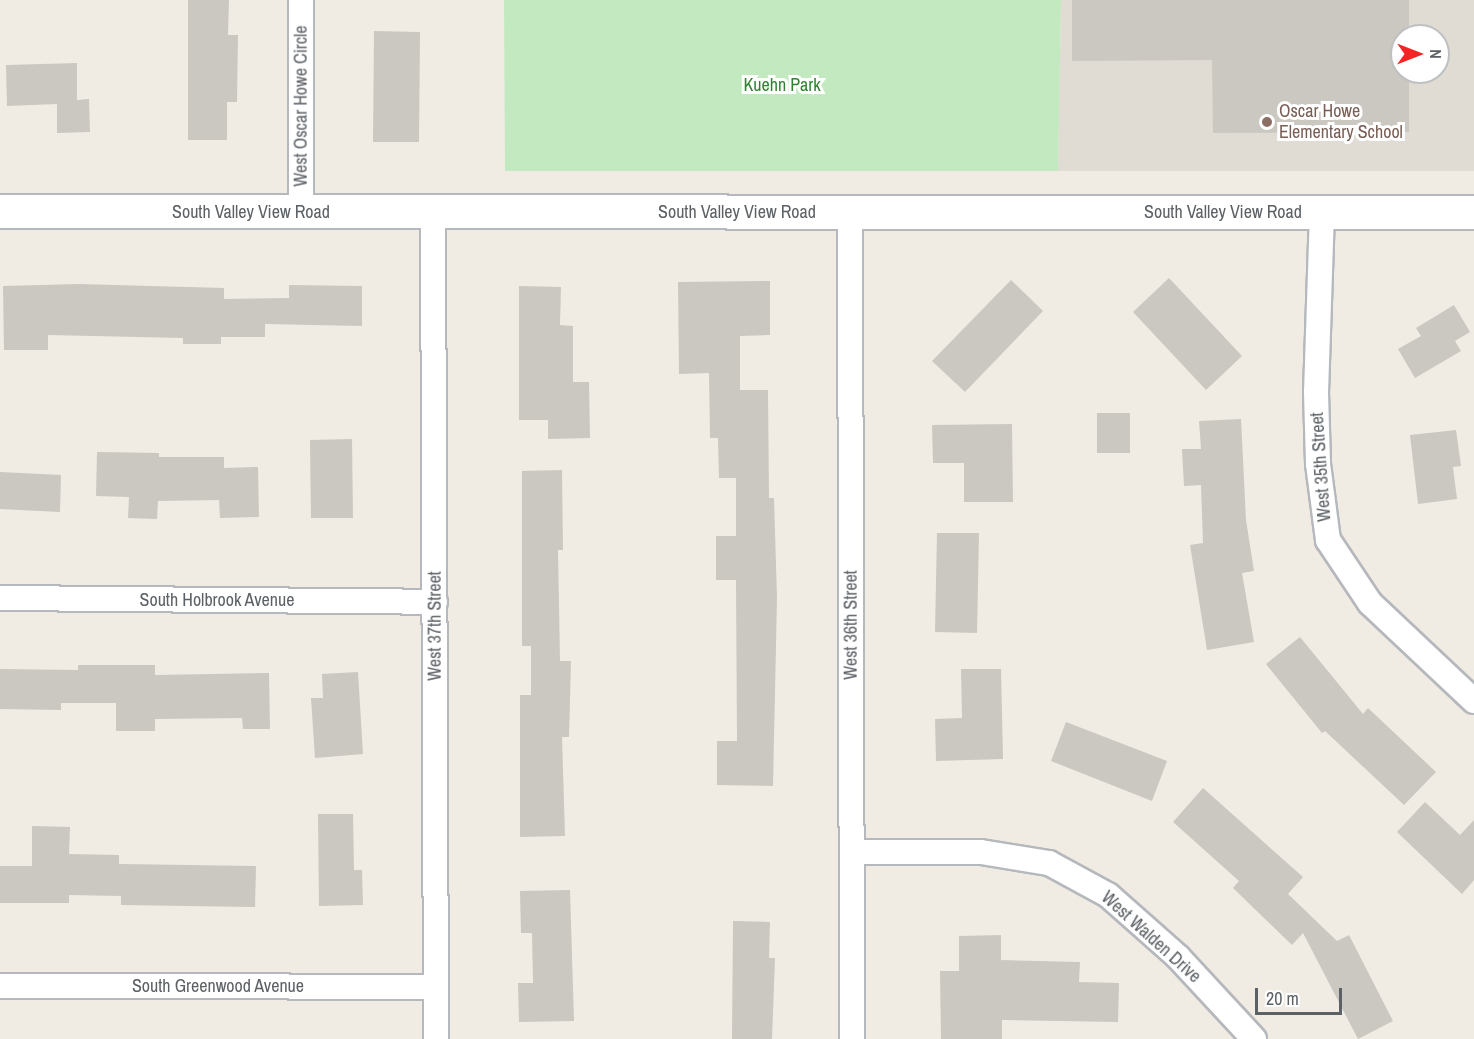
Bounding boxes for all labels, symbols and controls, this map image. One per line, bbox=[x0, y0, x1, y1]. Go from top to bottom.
north arrow bbox=[1390, 24, 1450, 84]
street label: West Oscar Howe Circle bbox=[290, 25, 312, 187]
text: N bbox=[1425, 49, 1447, 59]
park label: Kuehn Park bbox=[743, 74, 821, 96]
place label: Oscar Howe Elementary School bbox=[1279, 101, 1403, 144]
marker: Oscar Howe Elementary School bbox=[1260, 115, 1274, 129]
street label: South Valley View Road bbox=[172, 201, 330, 223]
street label: South Valley View Road bbox=[658, 201, 816, 223]
street label: South Valley View Road bbox=[1144, 201, 1302, 223]
street label: West 35th Street bbox=[1306, 412, 1336, 522]
street label: West 36th Street bbox=[840, 570, 862, 680]
street label: West 37th Street bbox=[424, 571, 446, 681]
street label: South Holbrook Avenue bbox=[139, 589, 295, 611]
street label: West Walden Drive bbox=[1097, 887, 1205, 987]
street label: South Greenwood Avenue bbox=[132, 975, 304, 997]
scale bar bbox=[1258, 976, 1345, 1014]
text: 20 m bbox=[1266, 986, 1299, 1011]

